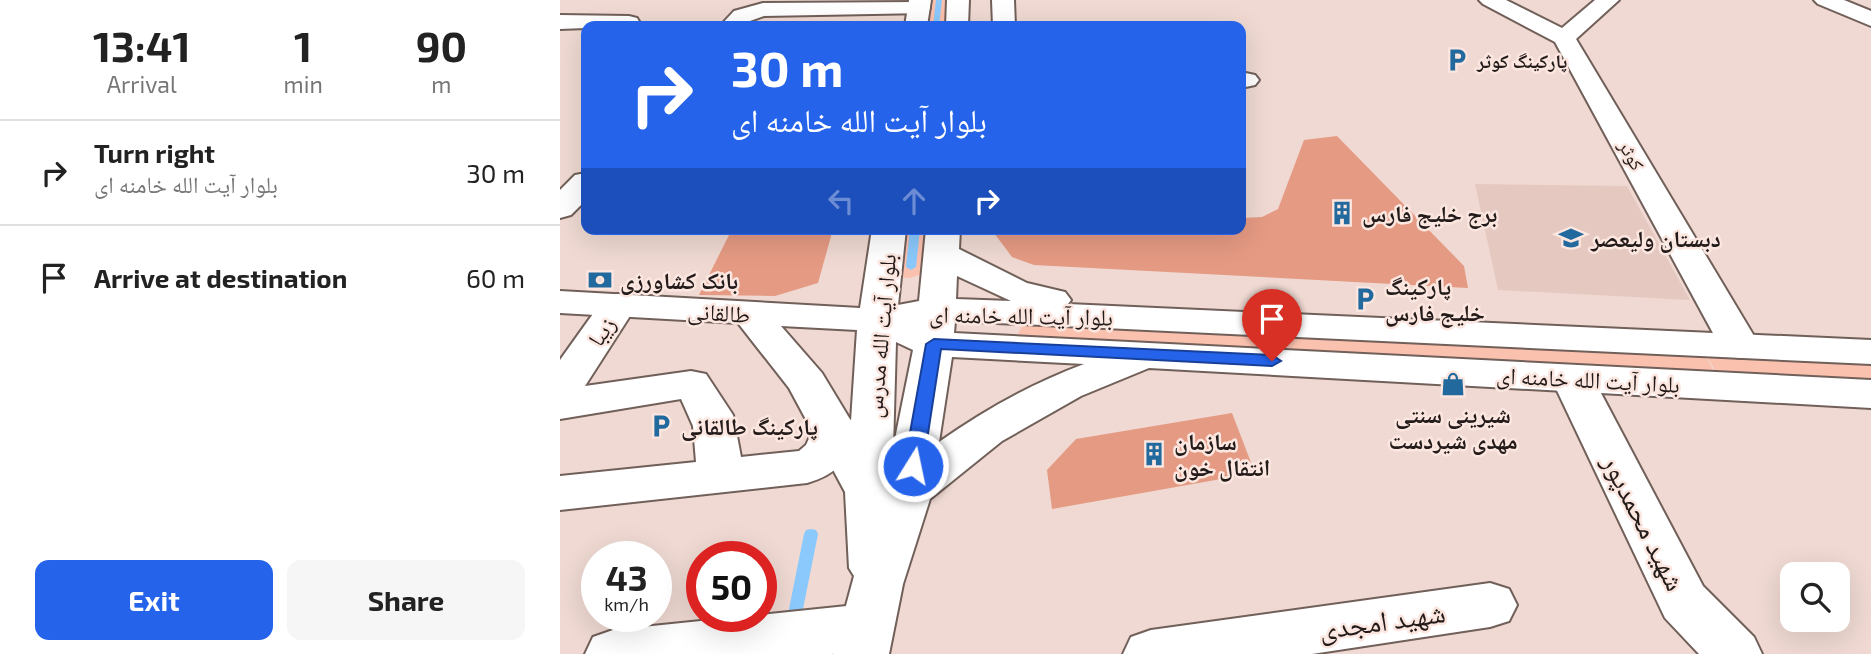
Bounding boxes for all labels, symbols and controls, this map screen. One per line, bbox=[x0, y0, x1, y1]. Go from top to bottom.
text: 13:41 bbox=[93, 20, 191, 70]
text: 1 bbox=[294, 20, 312, 70]
text: 90 bbox=[416, 20, 467, 70]
text: 30 m bbox=[731, 38, 843, 97]
parking icon: پارکینگ کوثر bbox=[1443, 46, 1471, 74]
icon: right bbox=[616, 49, 707, 140]
place label: پارکینگ کوثر bbox=[1476, 49, 1568, 73]
text: Arrival bbox=[107, 70, 177, 98]
text: min bbox=[284, 70, 323, 98]
text: m bbox=[431, 70, 451, 98]
text: بلوار آیت الله خامنه ای bbox=[731, 100, 987, 138]
street label: کوثر bbox=[1613, 135, 1650, 175]
text: Turn right bbox=[94, 137, 215, 168]
icon: right bbox=[35, 154, 73, 192]
text: 30 m bbox=[466, 157, 525, 188]
text: بلوار آیت الله خامنه ای bbox=[94, 170, 278, 198]
icon: left bbox=[822, 182, 860, 220]
icon: ahead bbox=[895, 182, 933, 220]
icon: right bbox=[968, 182, 1006, 220]
building icon: برج خلیج فارس bbox=[1328, 199, 1356, 227]
place label: برج خلیج فارس bbox=[1362, 199, 1497, 229]
school or university icon: دبستان ولیعصر bbox=[1557, 224, 1585, 252]
place label: دبستان ولیعصر bbox=[1590, 224, 1721, 253]
street label: بلوار آیت الله مدرس bbox=[859, 253, 902, 419]
icon: arrive bbox=[35, 259, 73, 297]
text: Arrive at destination bbox=[94, 262, 347, 293]
text: 60 m bbox=[466, 262, 525, 293]
bank icon: بانک کشاورزی bbox=[586, 266, 614, 294]
place label: بانک کشاورزی bbox=[620, 266, 738, 295]
place label: پارکینگ خلیج فارس bbox=[1385, 272, 1485, 328]
parking icon: پارکینگ خلیج فارس bbox=[1351, 285, 1379, 313]
pin bbox=[1242, 289, 1302, 361]
street label: طالقانی bbox=[687, 296, 751, 329]
street label: بلوار آیت الله خامنه ای bbox=[929, 299, 1113, 332]
icon: arrive bbox=[1253, 300, 1291, 338]
street label: زیبا bbox=[581, 311, 621, 351]
street label: بلوار آیت الله خامنه ای bbox=[1495, 360, 1681, 399]
shop icon: شیرینی سنتی مهدی شیردست bbox=[1439, 370, 1467, 398]
place label: شیرینی سنتی مهدی شیردست bbox=[1388, 400, 1518, 455]
parking icon: پارکینگ طالقانی bbox=[647, 412, 675, 440]
place label: پارکینگ طالقانی bbox=[681, 412, 818, 441]
place label: سازمان انتقال خون bbox=[1174, 427, 1270, 482]
position arrow bbox=[876, 429, 950, 503]
building icon: سازمان انتقال خون bbox=[1140, 440, 1168, 468]
street label: شهید محمدپور bbox=[1595, 447, 1694, 596]
speed limit sign: 50 bbox=[686, 541, 777, 632]
text: 43 bbox=[605, 556, 648, 598]
button: Exit bbox=[35, 560, 273, 640]
button: Share bbox=[287, 560, 525, 640]
map controls bbox=[1780, 562, 1850, 632]
button: search bbox=[1780, 562, 1850, 632]
text: km/h bbox=[604, 593, 649, 615]
street label: شهید امجدی bbox=[1317, 594, 1448, 647]

